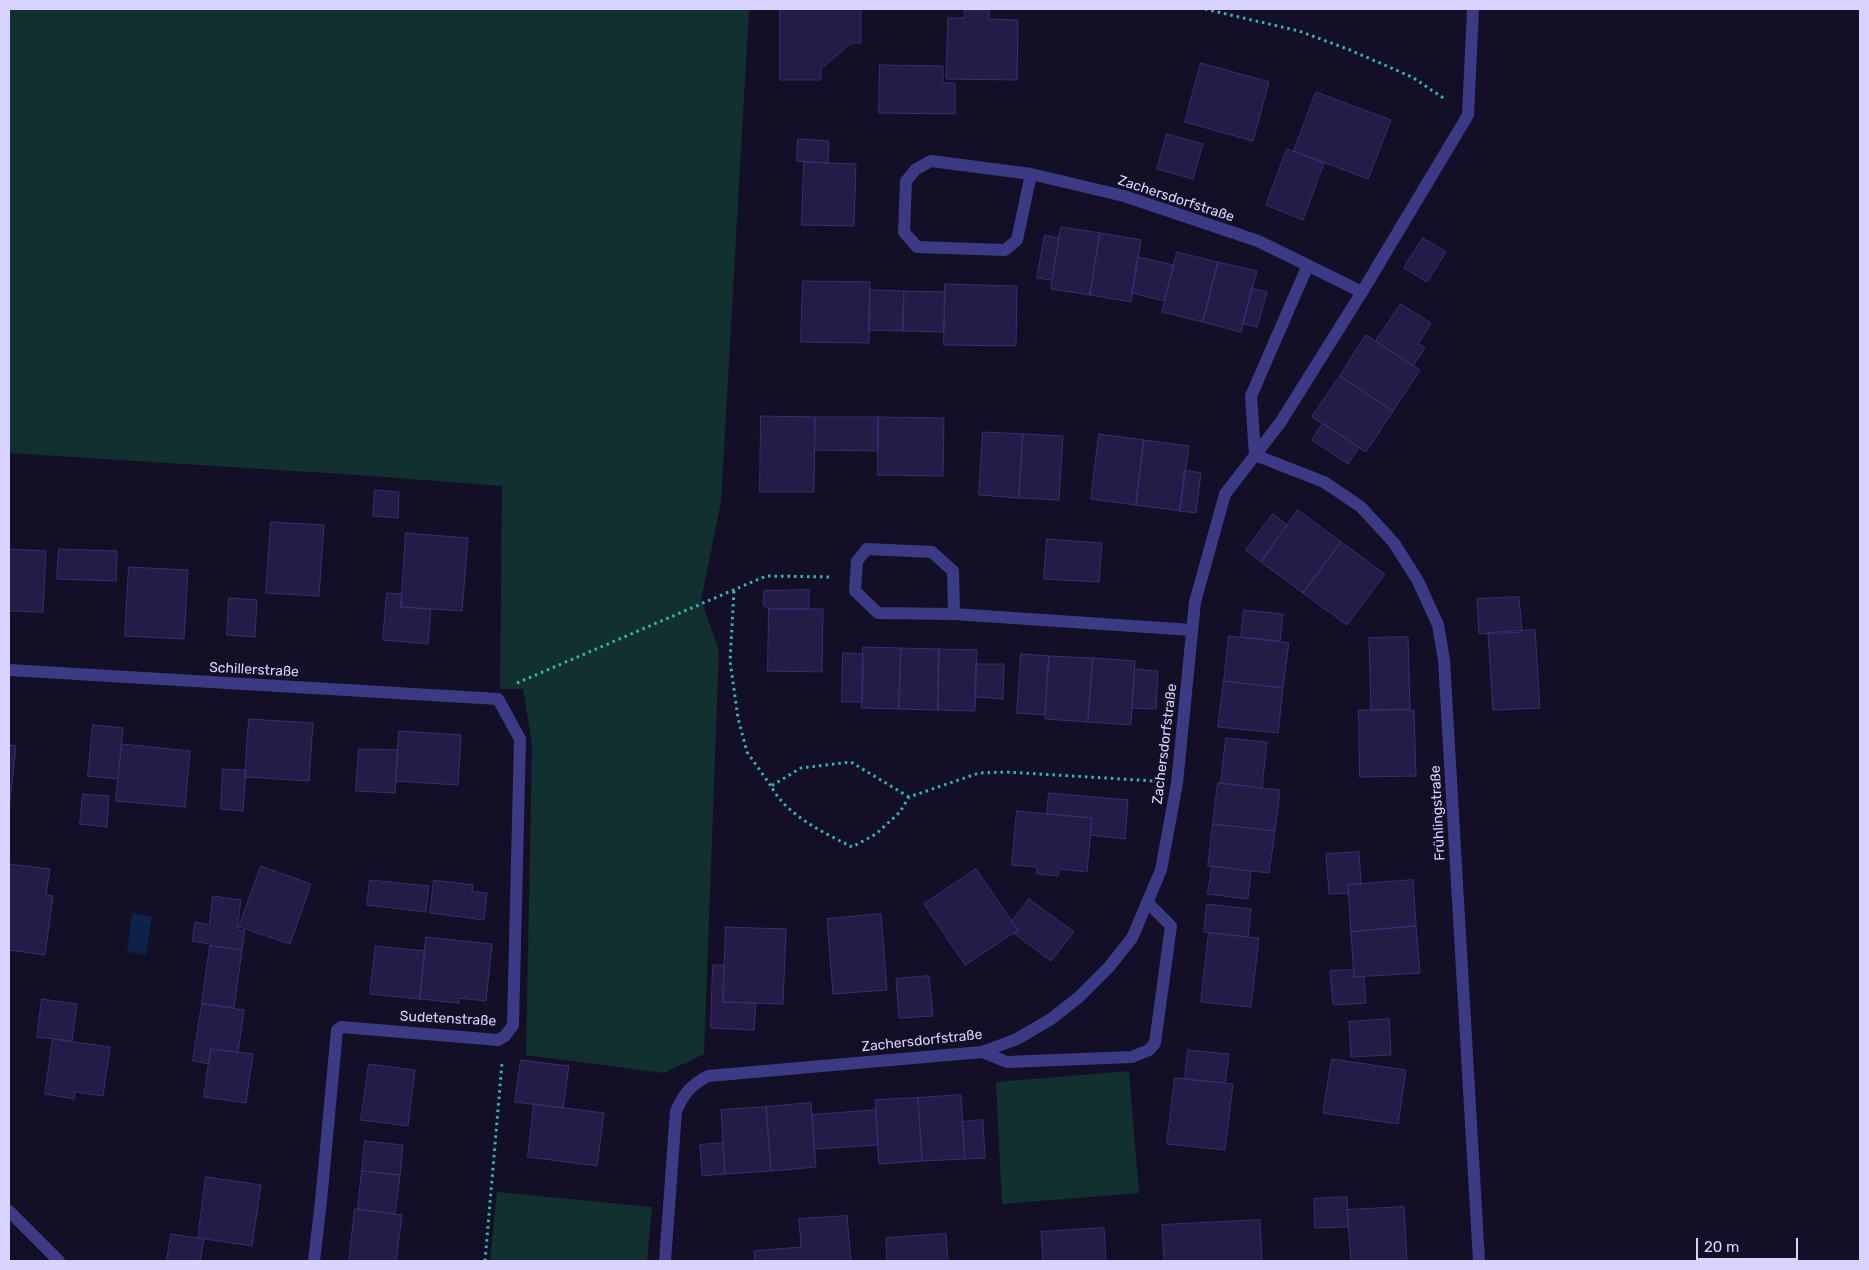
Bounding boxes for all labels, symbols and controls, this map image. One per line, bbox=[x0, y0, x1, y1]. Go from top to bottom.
street label: Zachersdorfstraße bbox=[1116, 172, 1236, 226]
street label: Schillerstraße bbox=[209, 659, 299, 681]
street label: Zachersdorfstraße bbox=[1149, 683, 1181, 805]
street label: Frühlingstraße bbox=[1427, 765, 1449, 861]
street label: Sudetenstraße bbox=[399, 1008, 497, 1030]
street label: Zachersdorfstraße bbox=[861, 1026, 983, 1056]
scale bar bbox=[1699, 1228, 1802, 1260]
text: 20 m bbox=[1704, 1238, 1739, 1256]

